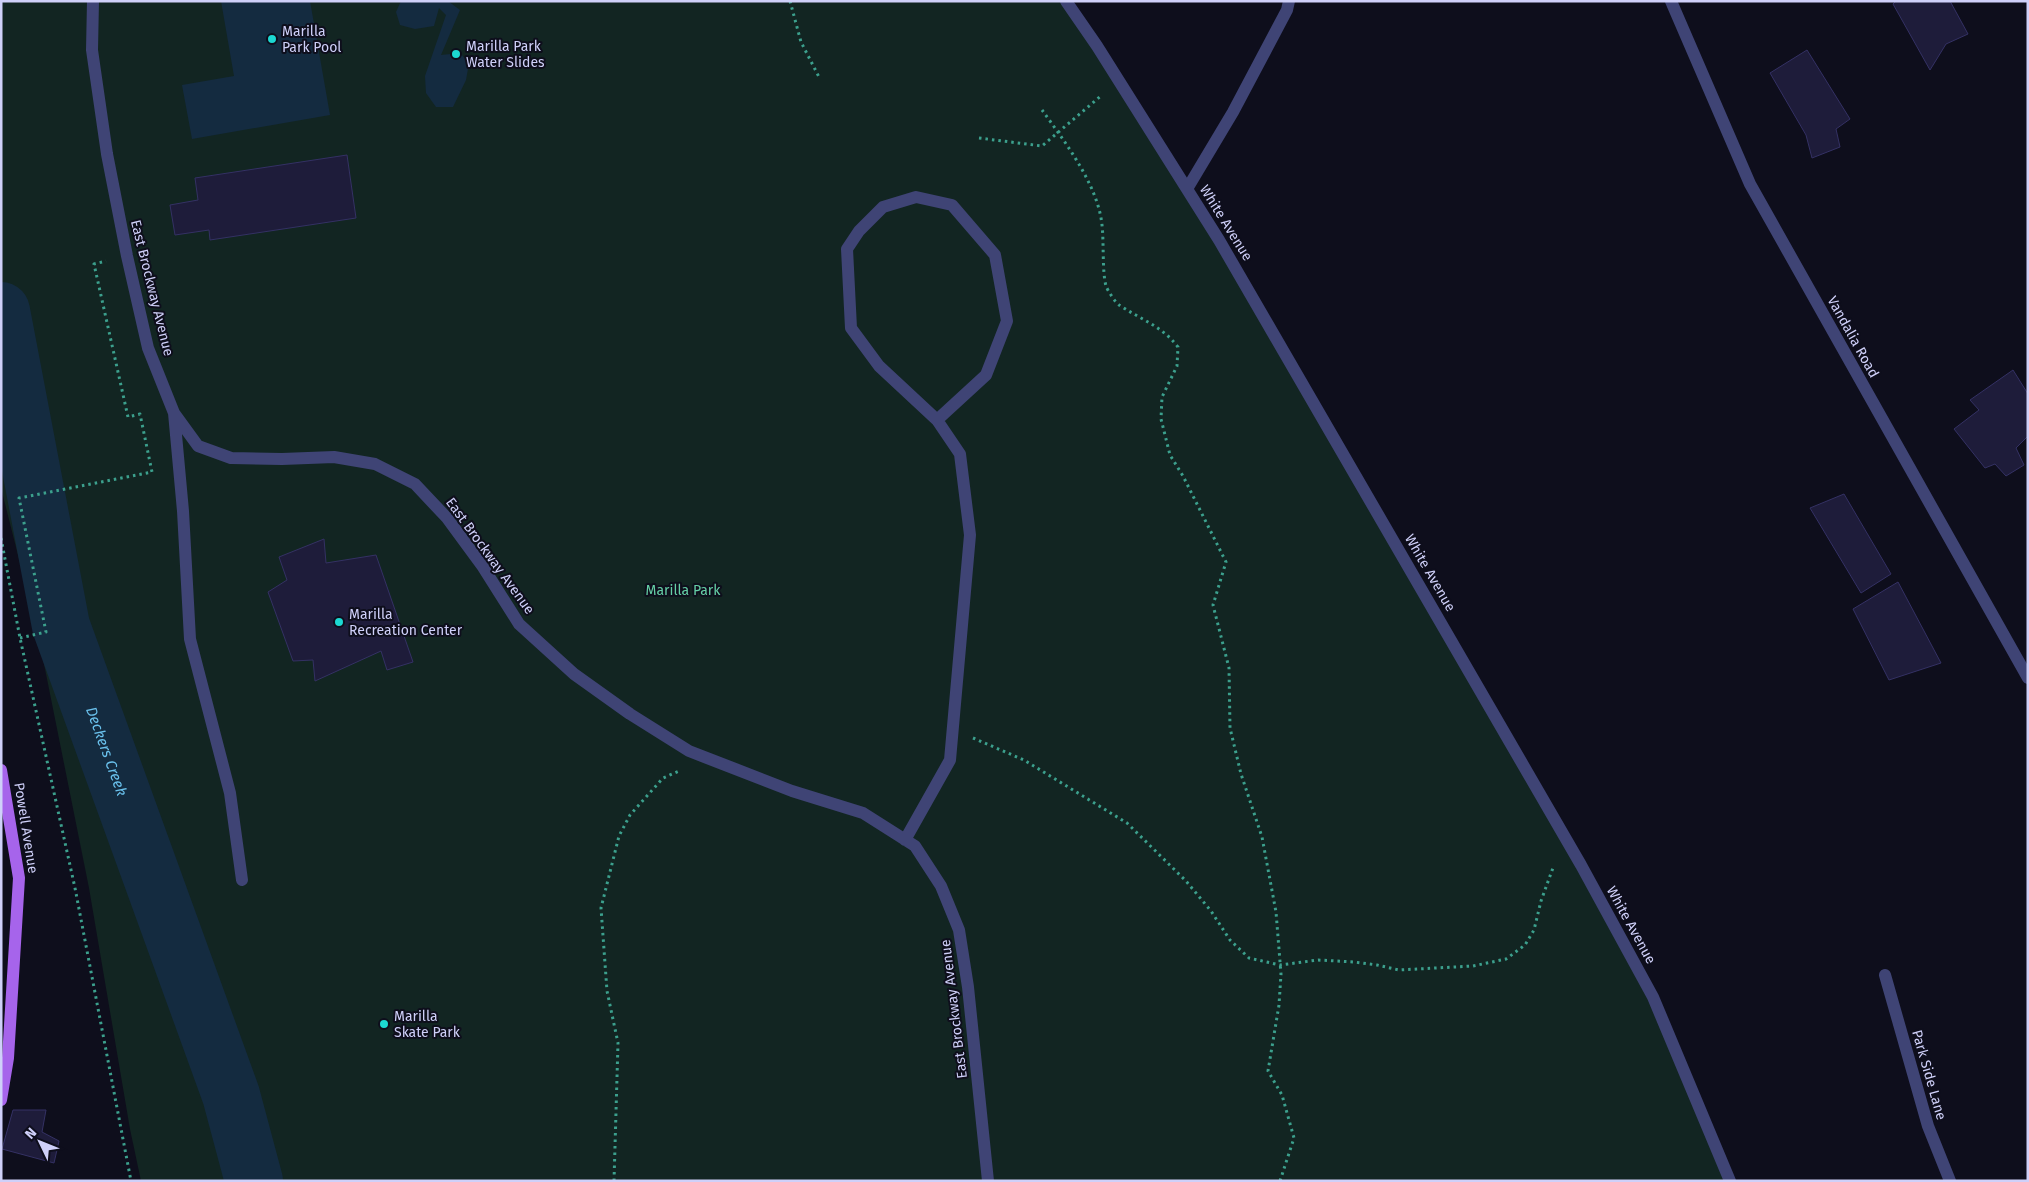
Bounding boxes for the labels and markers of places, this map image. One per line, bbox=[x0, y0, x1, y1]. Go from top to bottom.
place label: Marilla Park Pool bbox=[282, 23, 341, 56]
marker: Marilla Park Pool bbox=[266, 33, 278, 45]
place label: Marilla Park Water Slides bbox=[466, 38, 545, 71]
marker: Marilla Park Water Slides bbox=[450, 48, 462, 60]
place label: Marilla Recreation Center bbox=[349, 606, 463, 639]
marker: Marilla Recreation Center bbox=[333, 616, 345, 628]
place label: Marilla Skate Park bbox=[394, 1008, 461, 1041]
marker: Marilla Skate Park bbox=[378, 1018, 390, 1030]

